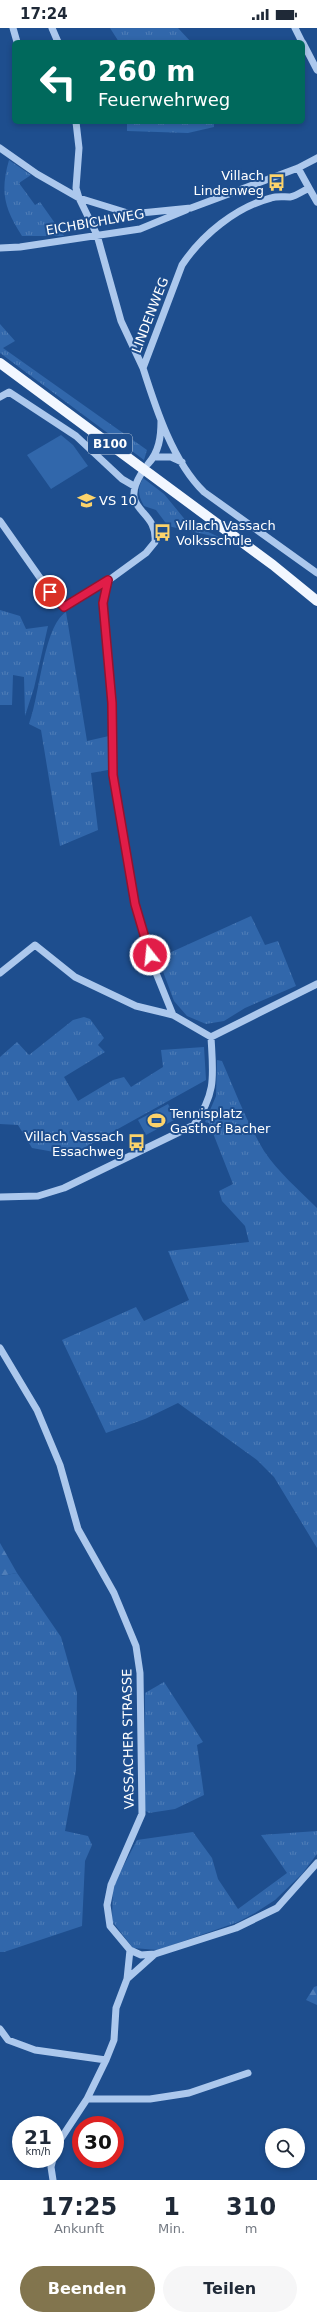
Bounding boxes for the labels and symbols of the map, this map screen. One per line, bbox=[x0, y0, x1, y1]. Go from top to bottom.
place label: Villach Lindenweg bbox=[194, 168, 264, 198]
bus stop icon: Villach Lindenweg bbox=[267, 172, 287, 192]
street label: EICHBICHLWEG bbox=[45, 206, 145, 238]
street label: LINDENWEG bbox=[129, 275, 171, 355]
road number: B100 bbox=[88, 434, 132, 454]
school or university icon: VS 10 bbox=[76, 490, 96, 510]
place label: VS 10 bbox=[99, 493, 137, 508]
place label: Villach Vassach Volksschule bbox=[176, 518, 276, 548]
bus stop icon: Villach Vassach Volksschule bbox=[153, 522, 173, 542]
pin bbox=[33, 575, 67, 609]
position arrow bbox=[129, 934, 171, 976]
place label: Tennisplatz Gasthof Bacher bbox=[169, 1106, 271, 1136]
sports icon: Tennisplatz Gasthof Bacher bbox=[147, 1110, 167, 1130]
place label: Villach Vassach Essachweg bbox=[24, 1129, 124, 1159]
bus stop icon: Villach Vassach Essachweg bbox=[127, 1133, 147, 1153]
street label: VASSACHER STRASSE bbox=[119, 1668, 137, 1810]
speed limit sign: 30 bbox=[72, 2116, 124, 2168]

